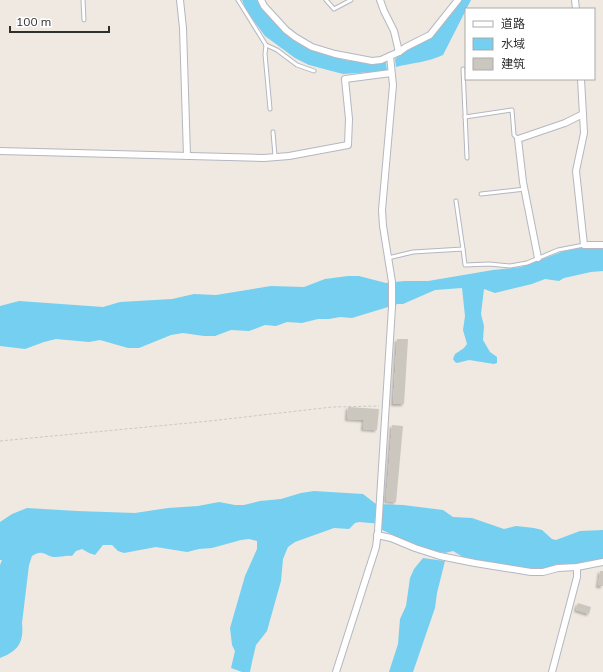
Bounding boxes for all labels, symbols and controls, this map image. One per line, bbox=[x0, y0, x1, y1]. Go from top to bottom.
scale bar bbox=[10, 8, 109, 34]
legend bbox=[465, 8, 595, 80]
text: 100 m bbox=[16, 14, 51, 29]
text: 道路 bbox=[501, 16, 525, 31]
text: 水域 bbox=[501, 36, 525, 51]
text: 建筑 bbox=[501, 56, 525, 71]

